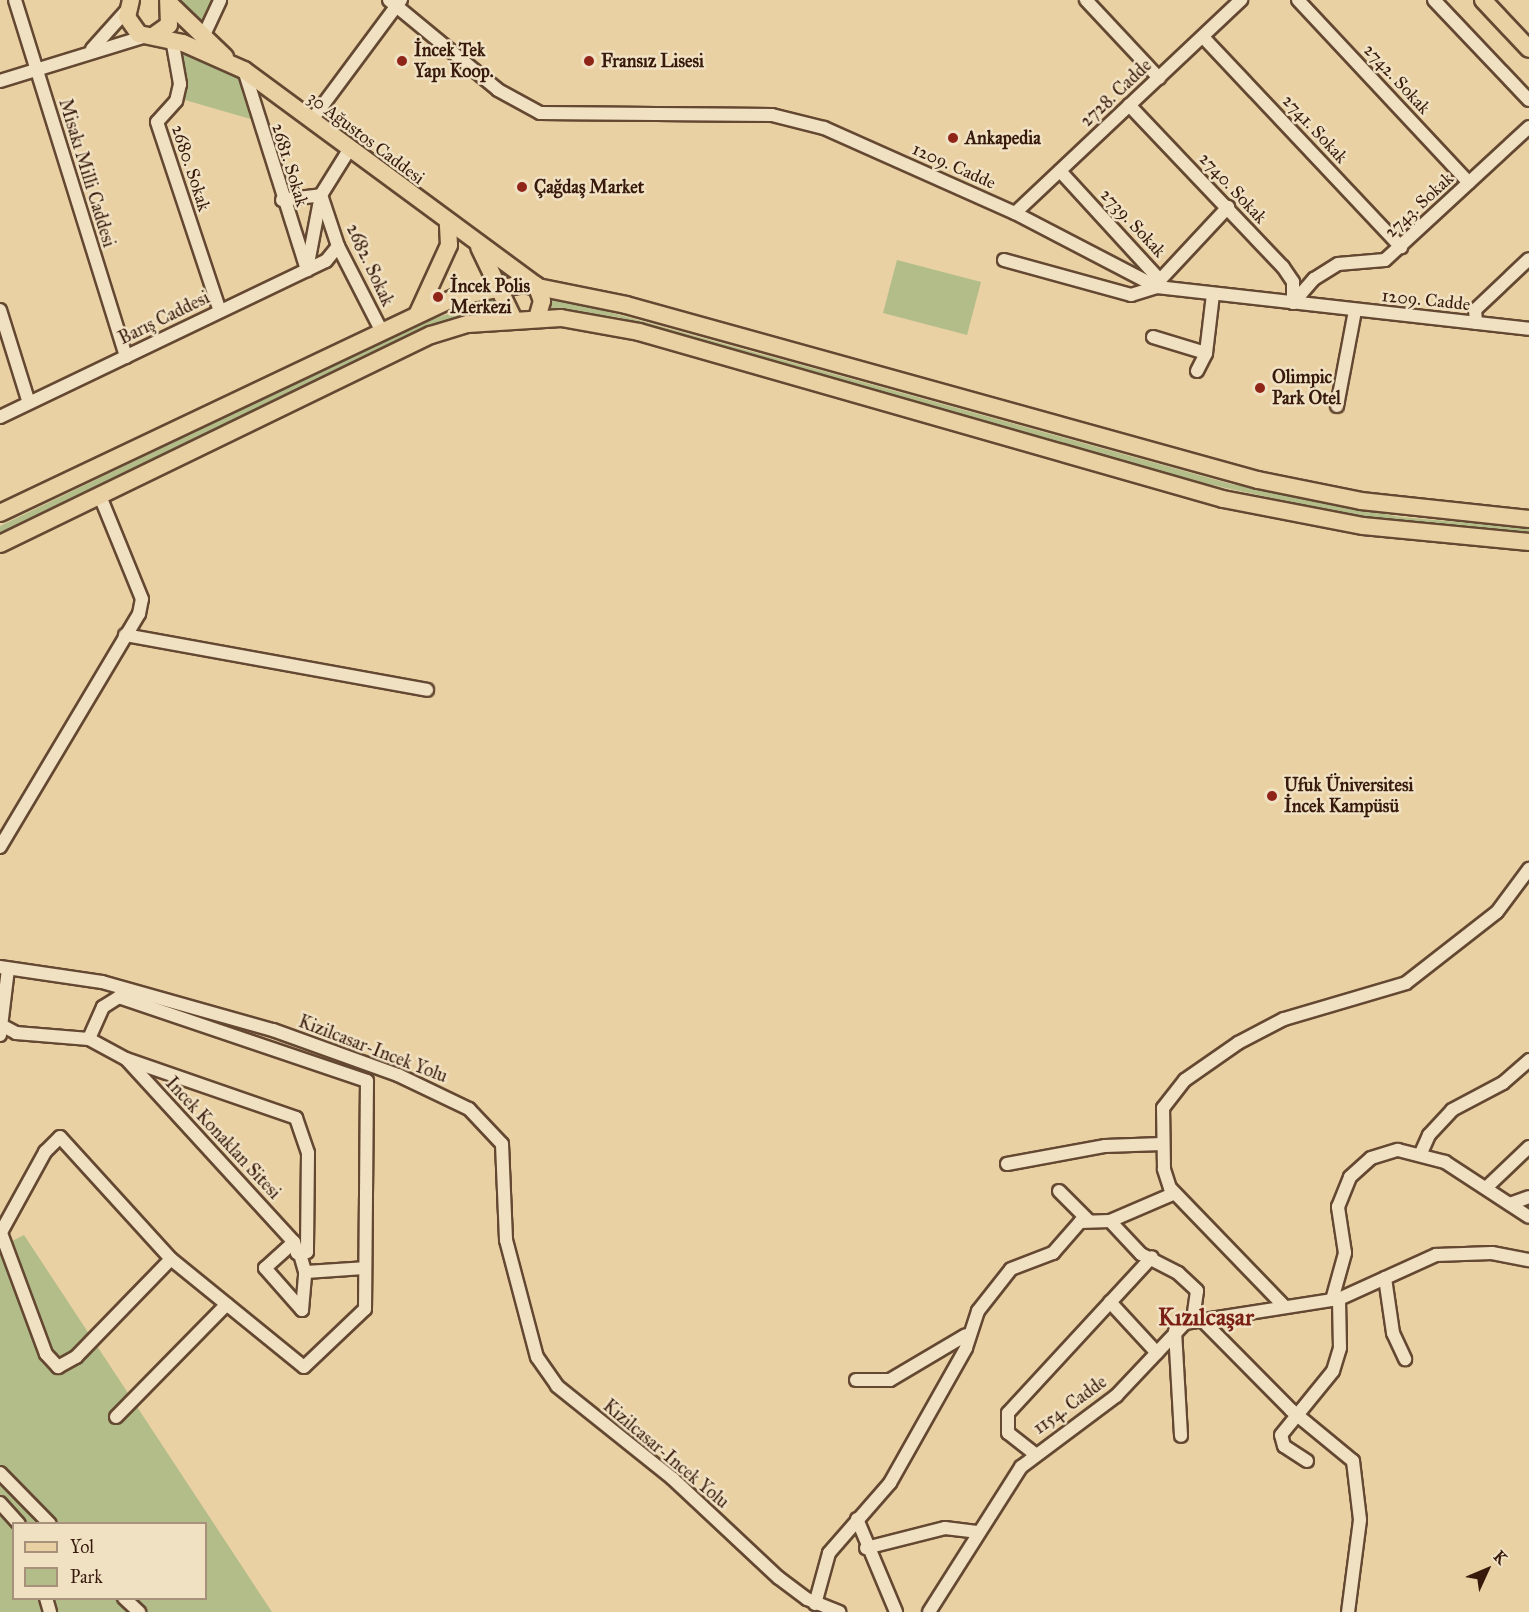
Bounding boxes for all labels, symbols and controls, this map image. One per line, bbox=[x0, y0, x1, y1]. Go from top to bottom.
street label: 2742. Sokak bbox=[1359, 39, 1435, 119]
place label: İncek Tek Yapı Koop. bbox=[414, 40, 493, 82]
place label: Fransız Lisesi bbox=[601, 50, 704, 72]
marker: İncek Tek Yapı Koop. bbox=[395, 54, 409, 68]
marker: Fransız Lisesi bbox=[582, 54, 596, 68]
street label: 2728. Cadde bbox=[1076, 55, 1156, 131]
street label: 30 Ağustos Caddesi bbox=[303, 87, 429, 189]
street label: 2741. Sokak bbox=[1278, 90, 1352, 168]
street label: Misakı Milli Caddesi bbox=[54, 96, 120, 250]
street label: 2681. Sokak bbox=[267, 121, 313, 209]
street label: 2680. Sokak bbox=[167, 122, 215, 214]
place label: Ankapedia bbox=[965, 127, 1041, 149]
marker: Ankapedia bbox=[946, 131, 960, 145]
street label: 1209. Cadde bbox=[909, 138, 999, 194]
street label: 2740. Sokak bbox=[1195, 148, 1271, 228]
street label: 2743. Sokak bbox=[1380, 168, 1458, 242]
place label: Çağdaş Market bbox=[534, 176, 644, 198]
marker: Çağdaş Market bbox=[515, 180, 529, 194]
street label: 2739. Sokak bbox=[1096, 184, 1170, 262]
street label: 2682. Sokak bbox=[342, 220, 398, 310]
place label: İncek Polis Merkezi bbox=[450, 276, 530, 318]
street label: 1209. Cadde bbox=[1381, 285, 1471, 315]
street label: Barış Caddesi bbox=[115, 287, 213, 349]
marker: İncek Polis Merkezi bbox=[431, 290, 445, 304]
place label: Olimpic Park Otel bbox=[1272, 367, 1341, 410]
marker: Olimpic Park Otel bbox=[1253, 381, 1267, 395]
place label: Ufuk Üniversitesi İncek Kampüsü bbox=[1284, 775, 1413, 818]
marker: Ufuk Üniversitesi İncek Kampüsü bbox=[1265, 789, 1279, 803]
street label: Kizilcasar-Incek Yolu bbox=[296, 1011, 450, 1087]
street label: Incek Konaklan Sitesi bbox=[161, 1073, 285, 1203]
district label: Kızılcaşar bbox=[1158, 1304, 1254, 1332]
street label: 1154. Cadde bbox=[1029, 1371, 1111, 1439]
street label: Kizilcasar-Incek Yolu bbox=[599, 1395, 733, 1513]
legend bbox=[12, 1522, 207, 1600]
text: Yol bbox=[70, 1536, 94, 1558]
north arrow bbox=[1457, 1540, 1517, 1600]
text: K bbox=[1490, 1546, 1511, 1568]
text: Park bbox=[70, 1566, 103, 1588]

